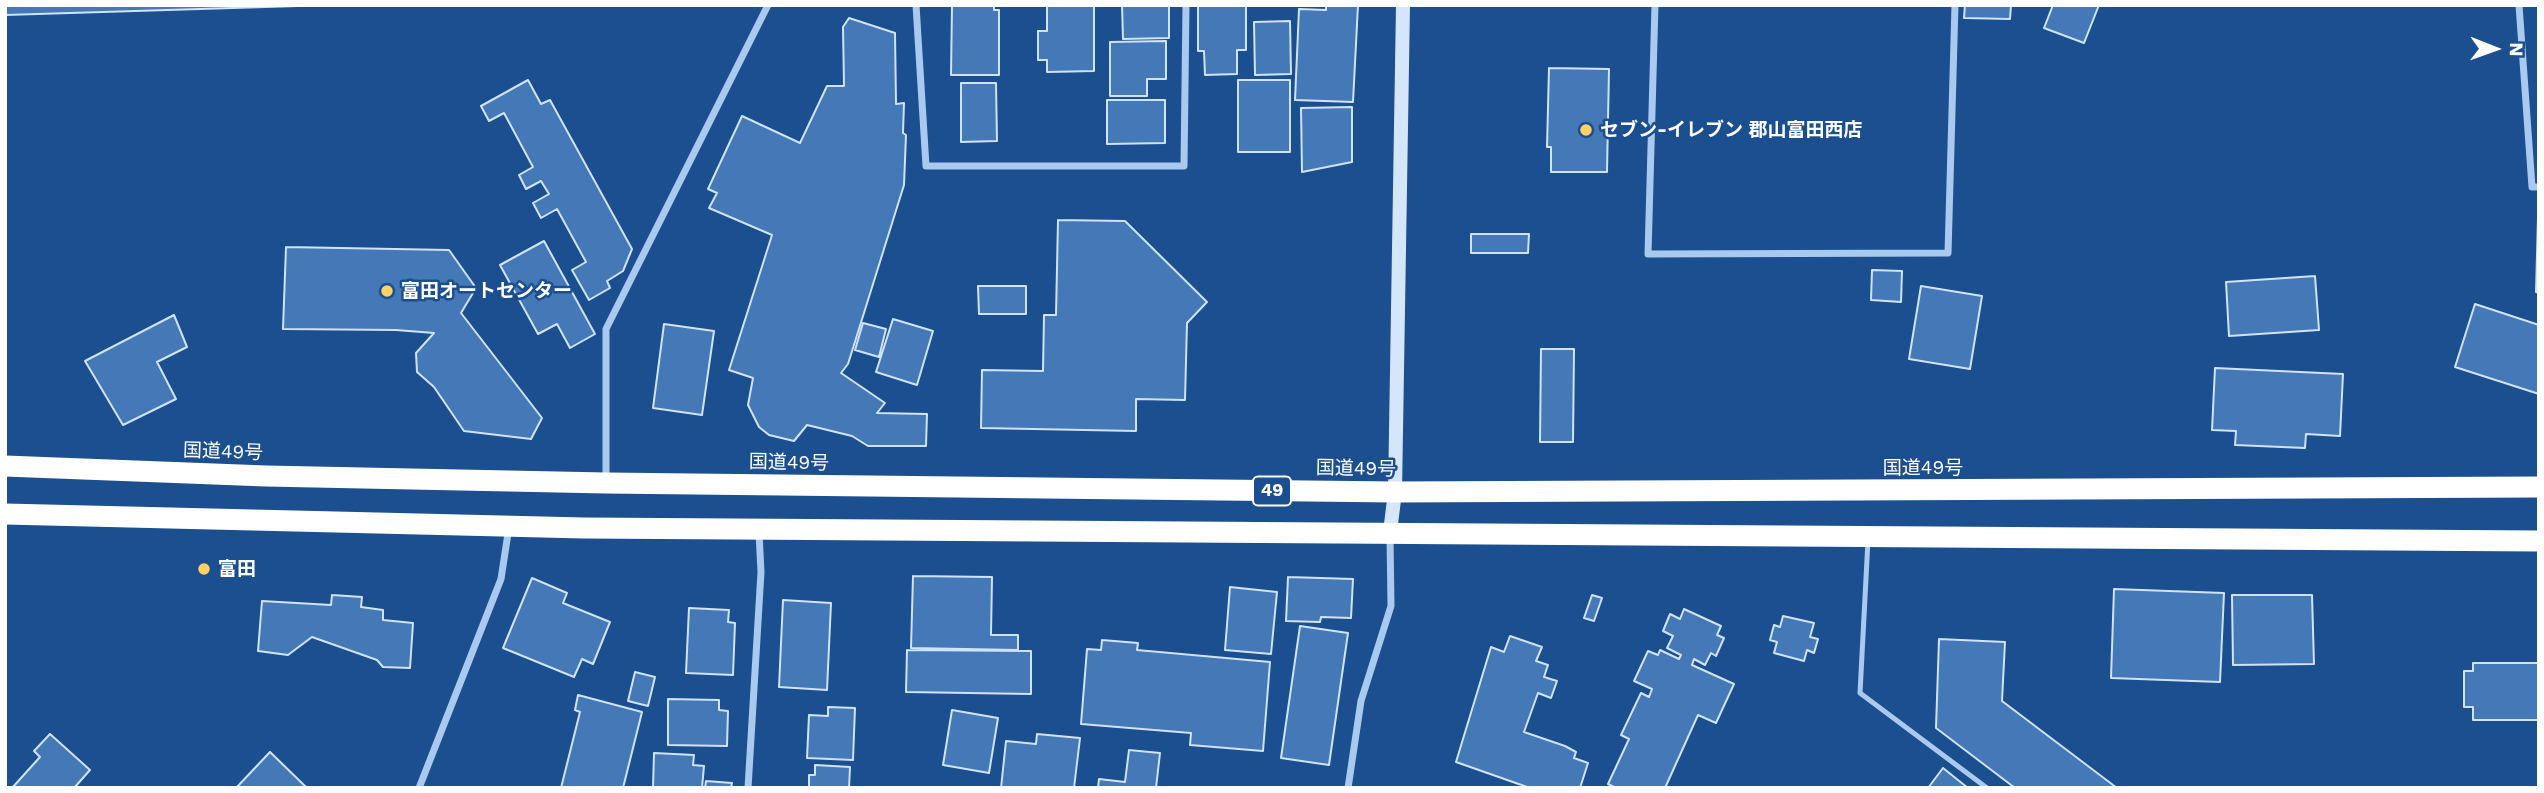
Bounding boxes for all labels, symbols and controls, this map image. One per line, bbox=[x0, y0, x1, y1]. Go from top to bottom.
north arrow bbox=[2460, 14, 2530, 84]
text: N bbox=[2505, 42, 2528, 57]
place label: セブン-イレブン 郡山富田西店 bbox=[1600, 119, 1862, 141]
marker: セブン-イレブン 郡山富田西店 bbox=[1578, 122, 1594, 138]
place label: 富田オートセンター bbox=[401, 280, 572, 302]
marker: 富田オートセンター bbox=[379, 283, 395, 299]
street label: 国道49号 bbox=[182, 439, 264, 465]
street label: 国道49号 bbox=[749, 451, 829, 475]
street label: 国道49号 bbox=[1316, 457, 1396, 481]
street label: 国道49号 bbox=[1883, 457, 1963, 479]
road number: 49 bbox=[1253, 476, 1291, 505]
place label: 富田 bbox=[218, 558, 256, 580]
marker: 富田 bbox=[196, 561, 212, 577]

